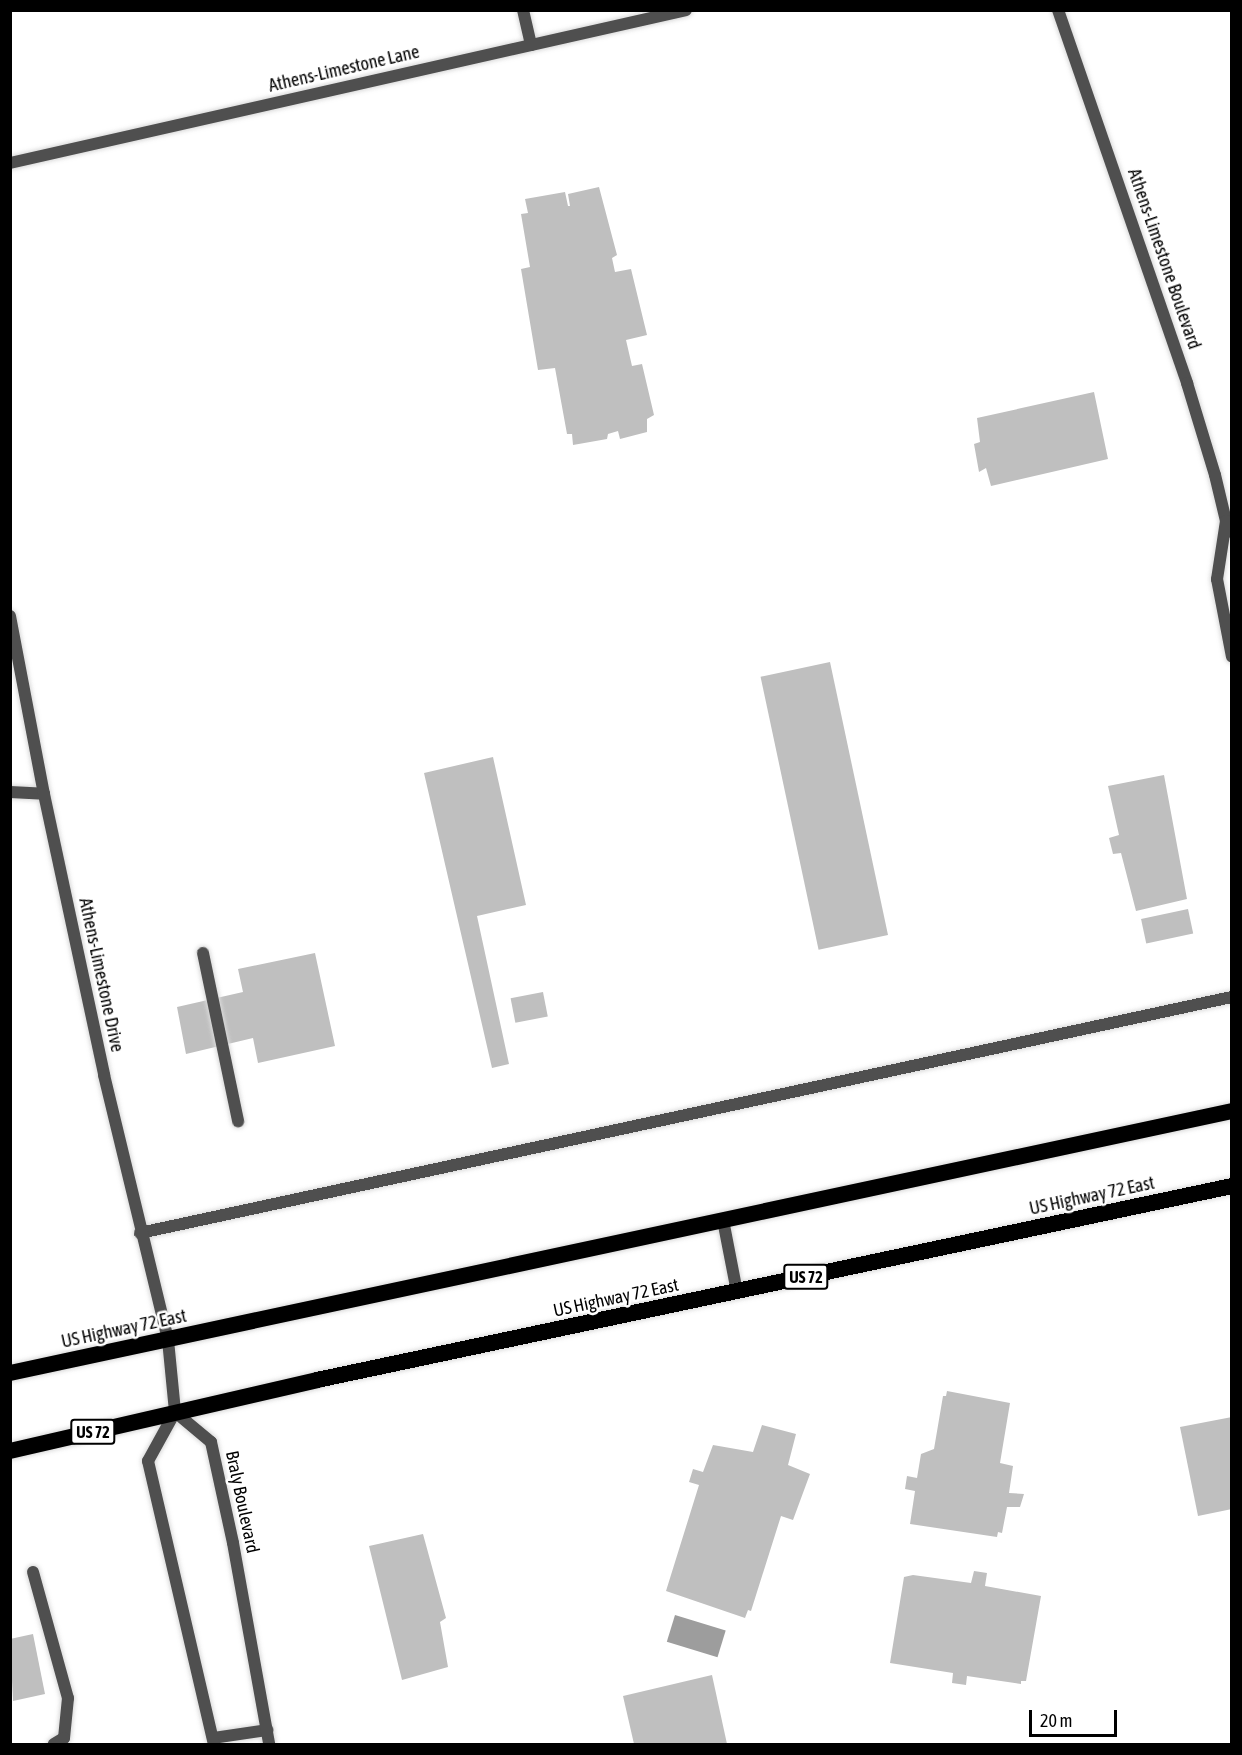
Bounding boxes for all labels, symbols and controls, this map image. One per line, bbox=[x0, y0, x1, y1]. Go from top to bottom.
street label: Athens-Limestone Lane bbox=[266, 41, 422, 97]
street label: Athens-Limestone Boulevard bbox=[1123, 166, 1205, 352]
street label: Athens-Limestone Drive bbox=[74, 896, 128, 1054]
street label: US Highway 72 East bbox=[1027, 1172, 1157, 1220]
road number: US 72 bbox=[782, 1264, 830, 1290]
street label: US Highway 72 East bbox=[551, 1274, 681, 1322]
street label: US Highway 72 East bbox=[59, 1305, 189, 1353]
road number: US 72 bbox=[69, 1419, 117, 1445]
street label: Braly Boulevard bbox=[221, 1449, 263, 1555]
scale bar bbox=[1032, 1698, 1120, 1736]
text: 20 m bbox=[1040, 1710, 1072, 1731]

